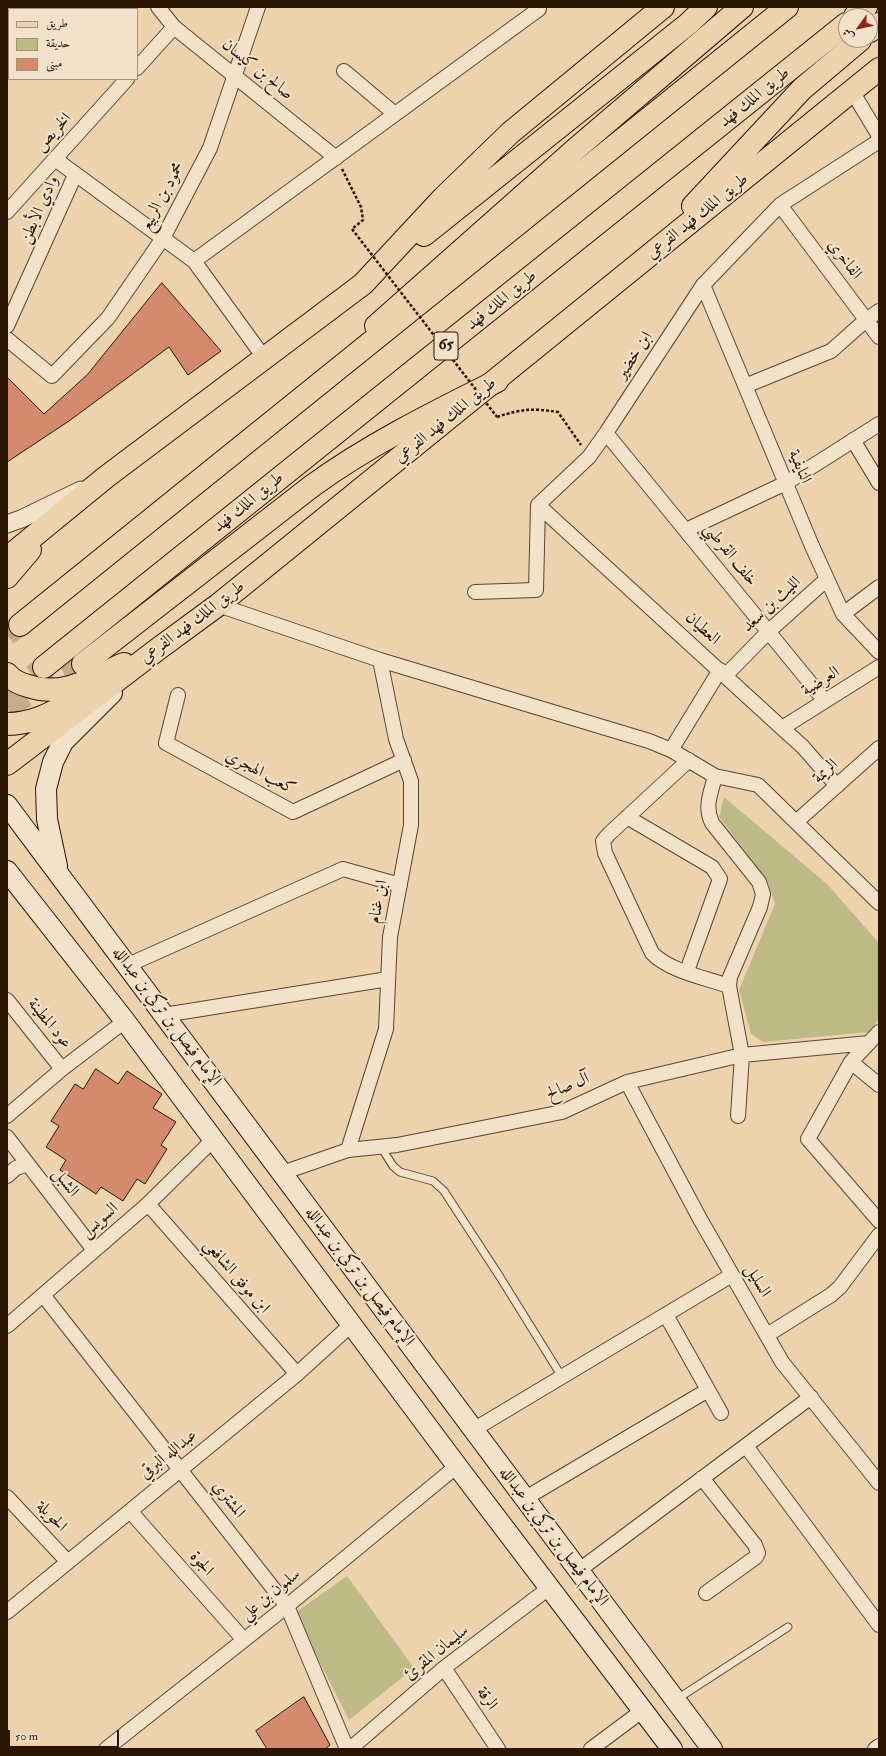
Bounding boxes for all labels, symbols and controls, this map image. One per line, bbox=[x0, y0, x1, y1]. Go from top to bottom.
legend bbox=[8, 8, 138, 80]
north arrow bbox=[838, 8, 878, 48]
text: طريق bbox=[46, 16, 68, 31]
text: ش bbox=[840, 26, 857, 42]
street label: صالح بن كيسان bbox=[217, 35, 297, 105]
text: حديقة bbox=[46, 36, 70, 51]
text: مبنى bbox=[46, 56, 62, 71]
street label: طريق الملك فهد bbox=[716, 63, 794, 133]
street label: الخريص bbox=[31, 109, 77, 157]
street label: محمود بن الربيع bbox=[136, 159, 190, 235]
street label: طريق الملك فهد الفرعي bbox=[643, 170, 753, 264]
street label: وادي الأبطن bbox=[16, 173, 64, 247]
street label: الفاخري bbox=[822, 236, 866, 284]
street label: طريق الملك فهد bbox=[463, 266, 541, 336]
street label: ابن خضير bbox=[612, 328, 658, 384]
road number: 65 bbox=[434, 332, 458, 360]
street label: طريق الملك فهد الفرعي bbox=[391, 374, 501, 468]
street label: النايفية bbox=[783, 447, 815, 487]
street label: طريق الملك فهد bbox=[210, 468, 288, 538]
street label: خلف القرطبي bbox=[698, 519, 762, 591]
street label: الليث بن سعد bbox=[738, 573, 806, 637]
street label: طريق الملك فهد الفرعي bbox=[137, 577, 249, 669]
street label: العطيان bbox=[680, 608, 724, 650]
street label: العرضية bbox=[798, 662, 844, 702]
street label: كعب الهجري bbox=[221, 746, 299, 800]
street label: الريمة bbox=[809, 755, 843, 789]
street label: ابن غنام bbox=[365, 879, 393, 925]
street label: الإمام فيصل بن تركي بن عبدالله bbox=[107, 943, 225, 1091]
street label: عود المطينة bbox=[22, 995, 76, 1053]
street label: آل صالح bbox=[543, 1069, 593, 1105]
street label: الشبل bbox=[47, 1164, 83, 1202]
street label: السويس bbox=[77, 1199, 123, 1243]
street label: الإمام فيصل بن تركي بن عبدالله bbox=[300, 1203, 418, 1351]
street label: ابن موفق الشافعي bbox=[198, 1236, 274, 1318]
street label: السليل bbox=[739, 1261, 775, 1301]
street label: عبدالله البرقي bbox=[136, 1426, 202, 1484]
street label: الإمام فيصل بن تركي بن عبدالله bbox=[494, 1463, 612, 1611]
street label: المشتري bbox=[207, 1477, 249, 1523]
street label: الحويلة bbox=[31, 1497, 71, 1537]
street label: الجوة bbox=[185, 1547, 217, 1581]
street label: سلمون بن علي bbox=[237, 1565, 305, 1625]
street label: سليمان المقرئ bbox=[401, 1621, 473, 1685]
street label: الرقة bbox=[471, 1683, 501, 1715]
scale bar bbox=[10, 1722, 121, 1748]
text: 50 m bbox=[15, 1729, 38, 1744]

